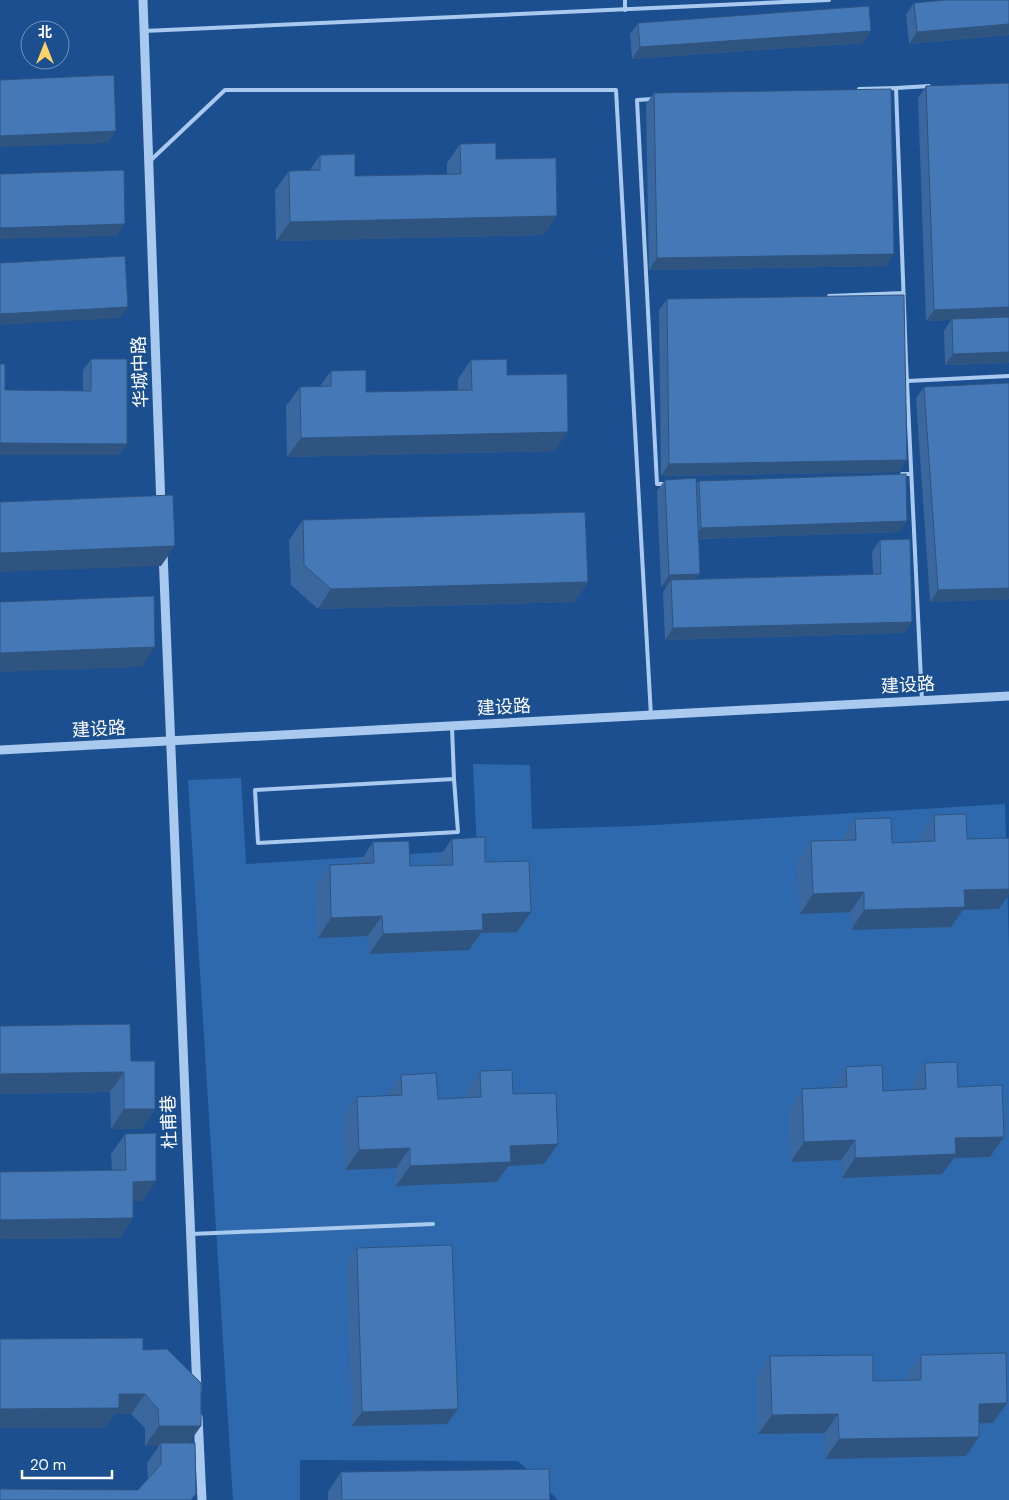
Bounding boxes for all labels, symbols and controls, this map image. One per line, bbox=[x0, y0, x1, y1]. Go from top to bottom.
north arrow bbox=[20, 20, 70, 70]
text: 北 bbox=[38, 23, 52, 41]
street label: 华城中路 bbox=[127, 336, 153, 408]
street label: 建设路 bbox=[880, 672, 936, 698]
street label: 建设路 bbox=[476, 694, 532, 720]
street label: 建设路 bbox=[71, 716, 127, 742]
street label: 杜甫巷 bbox=[156, 1095, 182, 1149]
scale bar bbox=[22, 1448, 112, 1480]
text: 20 m bbox=[30, 1455, 66, 1475]

